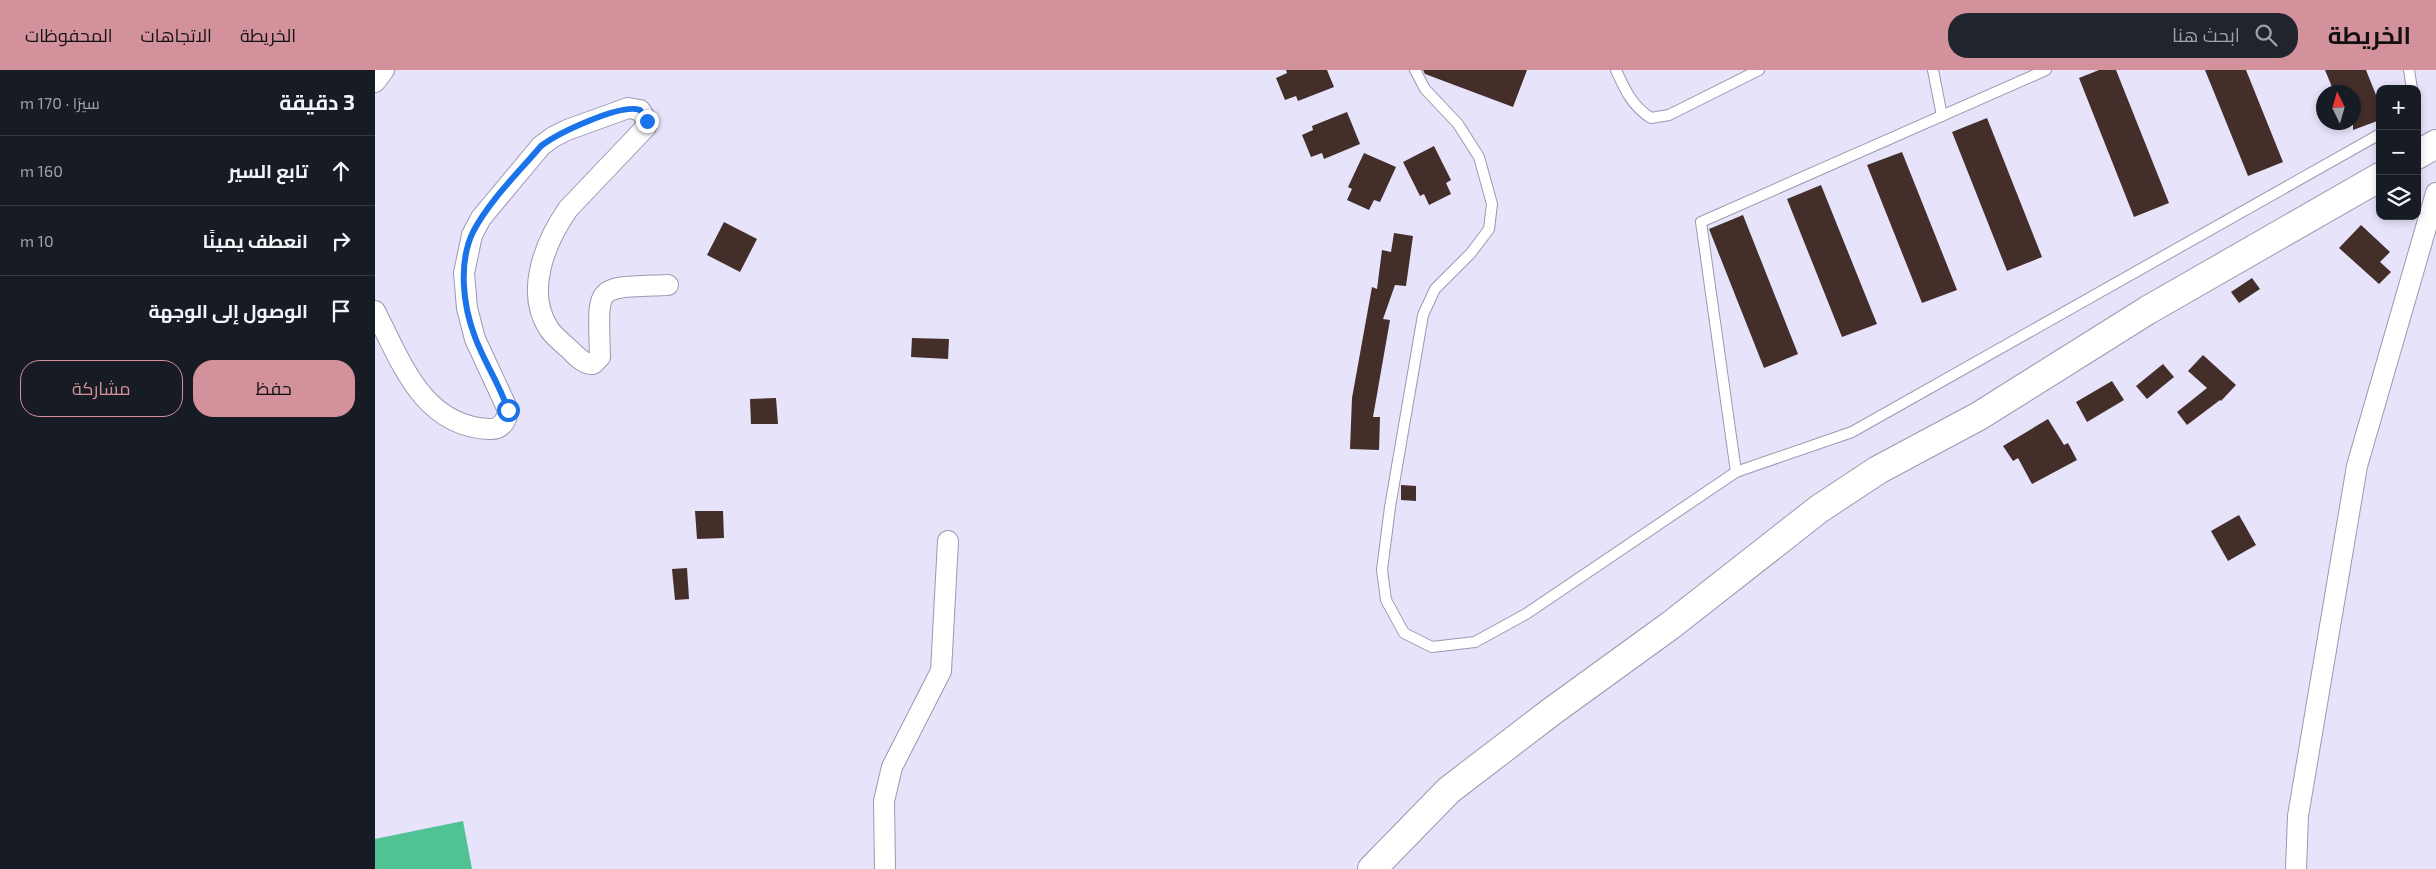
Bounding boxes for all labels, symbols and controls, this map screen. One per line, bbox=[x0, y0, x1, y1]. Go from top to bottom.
search box bbox=[1948, 13, 2298, 58]
text: الخريطة bbox=[2328, 20, 2411, 49]
icon: search bbox=[2252, 21, 2280, 49]
text: ابحث هنا bbox=[2172, 23, 2240, 46]
text: المحفوظات bbox=[25, 24, 113, 46]
text: الاتجاهات bbox=[141, 24, 212, 46]
text: الخريطة bbox=[240, 24, 296, 46]
north arrow bbox=[2316, 85, 2361, 130]
map controls bbox=[2376, 85, 2421, 220]
button: + bbox=[2376, 85, 2421, 130]
text: 3 دقيقة bbox=[279, 89, 355, 114]
text: سيرًا · 170 m bbox=[20, 93, 100, 112]
route end bbox=[636, 110, 659, 133]
button: − bbox=[2376, 130, 2421, 175]
icon: ahead bbox=[327, 157, 355, 185]
text: تابع السير bbox=[228, 159, 308, 182]
text: 160 m bbox=[20, 161, 63, 180]
button: layers bbox=[2376, 175, 2421, 220]
icon: right bbox=[327, 227, 355, 255]
text: انعطف يمينًا bbox=[203, 229, 308, 252]
text: 10 m bbox=[20, 231, 54, 250]
icon: arrive bbox=[327, 297, 355, 325]
text: الوصول إلى الوجهة bbox=[148, 299, 308, 322]
button: مشاركة bbox=[20, 360, 183, 417]
button: حفظ bbox=[193, 360, 355, 417]
route start bbox=[497, 399, 520, 422]

